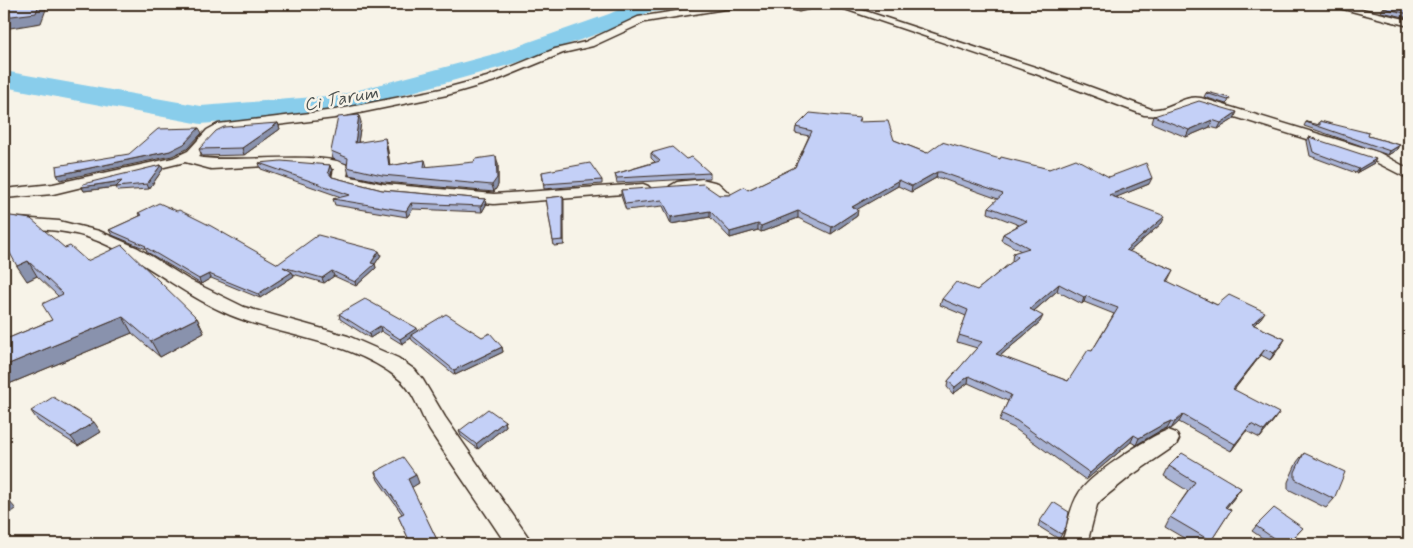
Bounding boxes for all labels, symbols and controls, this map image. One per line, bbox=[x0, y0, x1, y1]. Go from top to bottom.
water label: Ci Tarum bbox=[302, 81, 380, 117]

